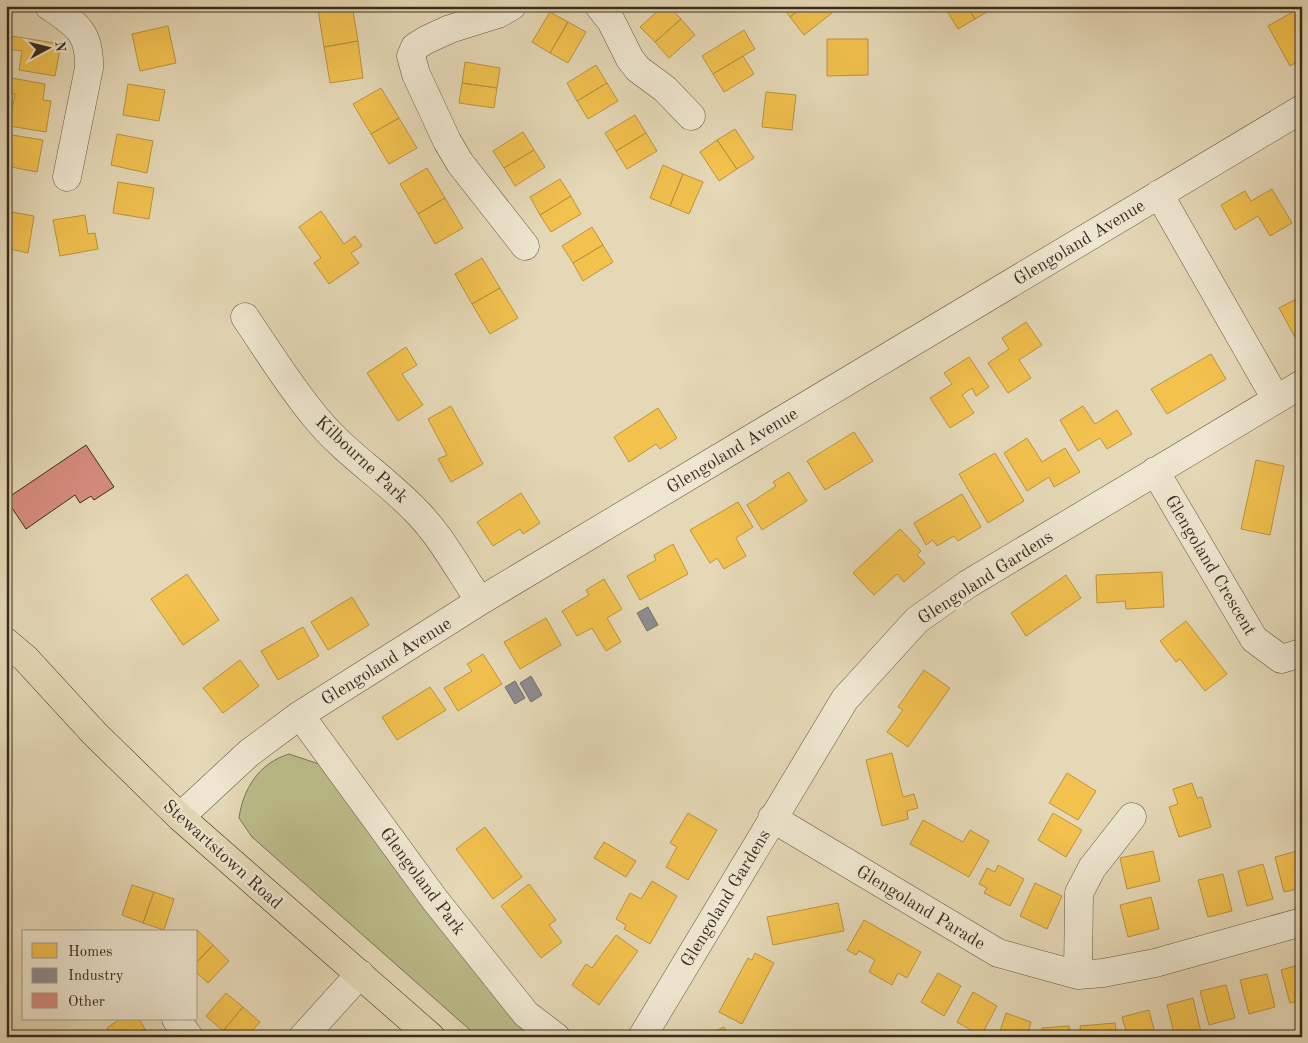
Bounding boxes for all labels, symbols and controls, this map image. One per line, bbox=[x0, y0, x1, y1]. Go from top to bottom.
north arrow bbox=[22, 22, 72, 72]
text: N bbox=[52, 40, 68, 53]
street label: Glengoland Avenue bbox=[1011, 197, 1148, 289]
street label: Glengoland Avenue bbox=[664, 405, 801, 497]
street label: Kilbourne Park bbox=[312, 413, 411, 507]
street label: Glengoland Crescent bbox=[1161, 492, 1259, 639]
street label: Glengoland Gardens bbox=[915, 527, 1056, 628]
street label: Glengoland Avenue bbox=[318, 615, 455, 709]
street label: Stewartstown Road bbox=[159, 797, 285, 913]
street label: Glengoland Park bbox=[376, 824, 468, 939]
street label: Glengoland Gardens bbox=[678, 827, 774, 970]
street label: Glengoland Parade bbox=[853, 862, 988, 953]
legend bbox=[22, 930, 198, 1020]
text: Homes bbox=[68, 945, 113, 960]
text: Industry bbox=[68, 969, 124, 984]
text: Other bbox=[68, 995, 105, 1010]

